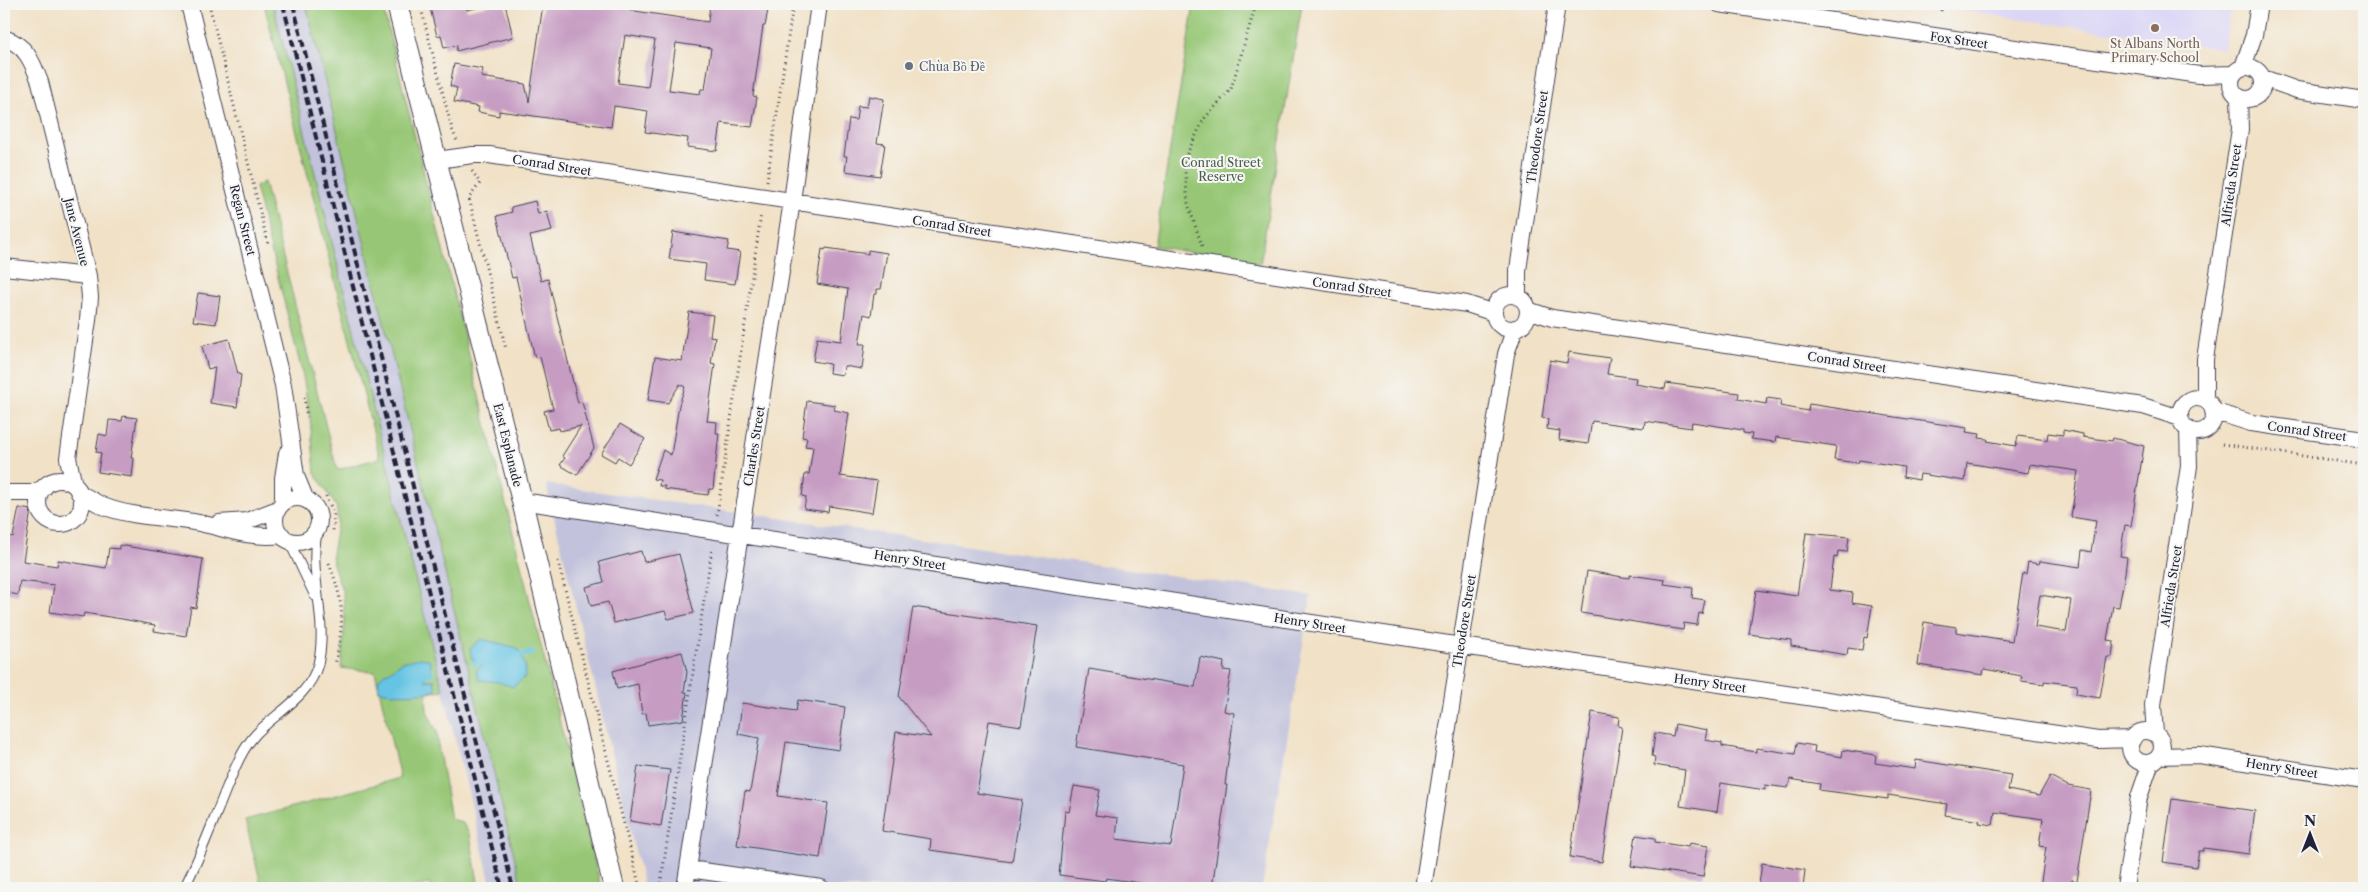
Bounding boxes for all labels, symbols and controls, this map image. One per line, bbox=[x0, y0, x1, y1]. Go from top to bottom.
marker: St Albans North Primary School bbox=[2149, 22, 2161, 34]
street label: Fox Street bbox=[1929, 29, 1990, 52]
place label: St Albans North Primary School bbox=[2110, 36, 2200, 65]
place label: Chùa Bồ Đề bbox=[919, 59, 985, 74]
marker: Chùa Bồ Đề bbox=[903, 60, 915, 72]
street label: Theodore Street bbox=[1523, 89, 1551, 185]
street label: Alfrieda Street bbox=[2218, 142, 2244, 228]
street label: Conrad Street bbox=[511, 151, 593, 179]
park label: Conrad Street Reserve bbox=[1181, 155, 1262, 184]
street label: Regan Street bbox=[227, 183, 259, 258]
street label: Jane Avenue bbox=[61, 194, 93, 268]
street label: Conrad Street bbox=[911, 212, 993, 240]
street label: Conrad Street bbox=[1311, 274, 1393, 300]
street label: Conrad Street bbox=[1806, 348, 1888, 376]
street label: East Esplanade bbox=[490, 402, 526, 489]
street label: Charles Street bbox=[740, 404, 768, 487]
street label: Conrad Street bbox=[2266, 418, 2348, 444]
street label: Alfrieda Street bbox=[2157, 543, 2185, 629]
street label: Henry Street bbox=[873, 547, 948, 573]
street label: Theodore Street bbox=[1449, 573, 1479, 669]
street label: Henry Street bbox=[1273, 610, 1348, 636]
street label: Henry Street bbox=[1673, 671, 1748, 696]
street label: Henry Street bbox=[2245, 755, 2320, 781]
north arrow bbox=[2286, 810, 2336, 860]
text: N bbox=[2304, 812, 2316, 830]

